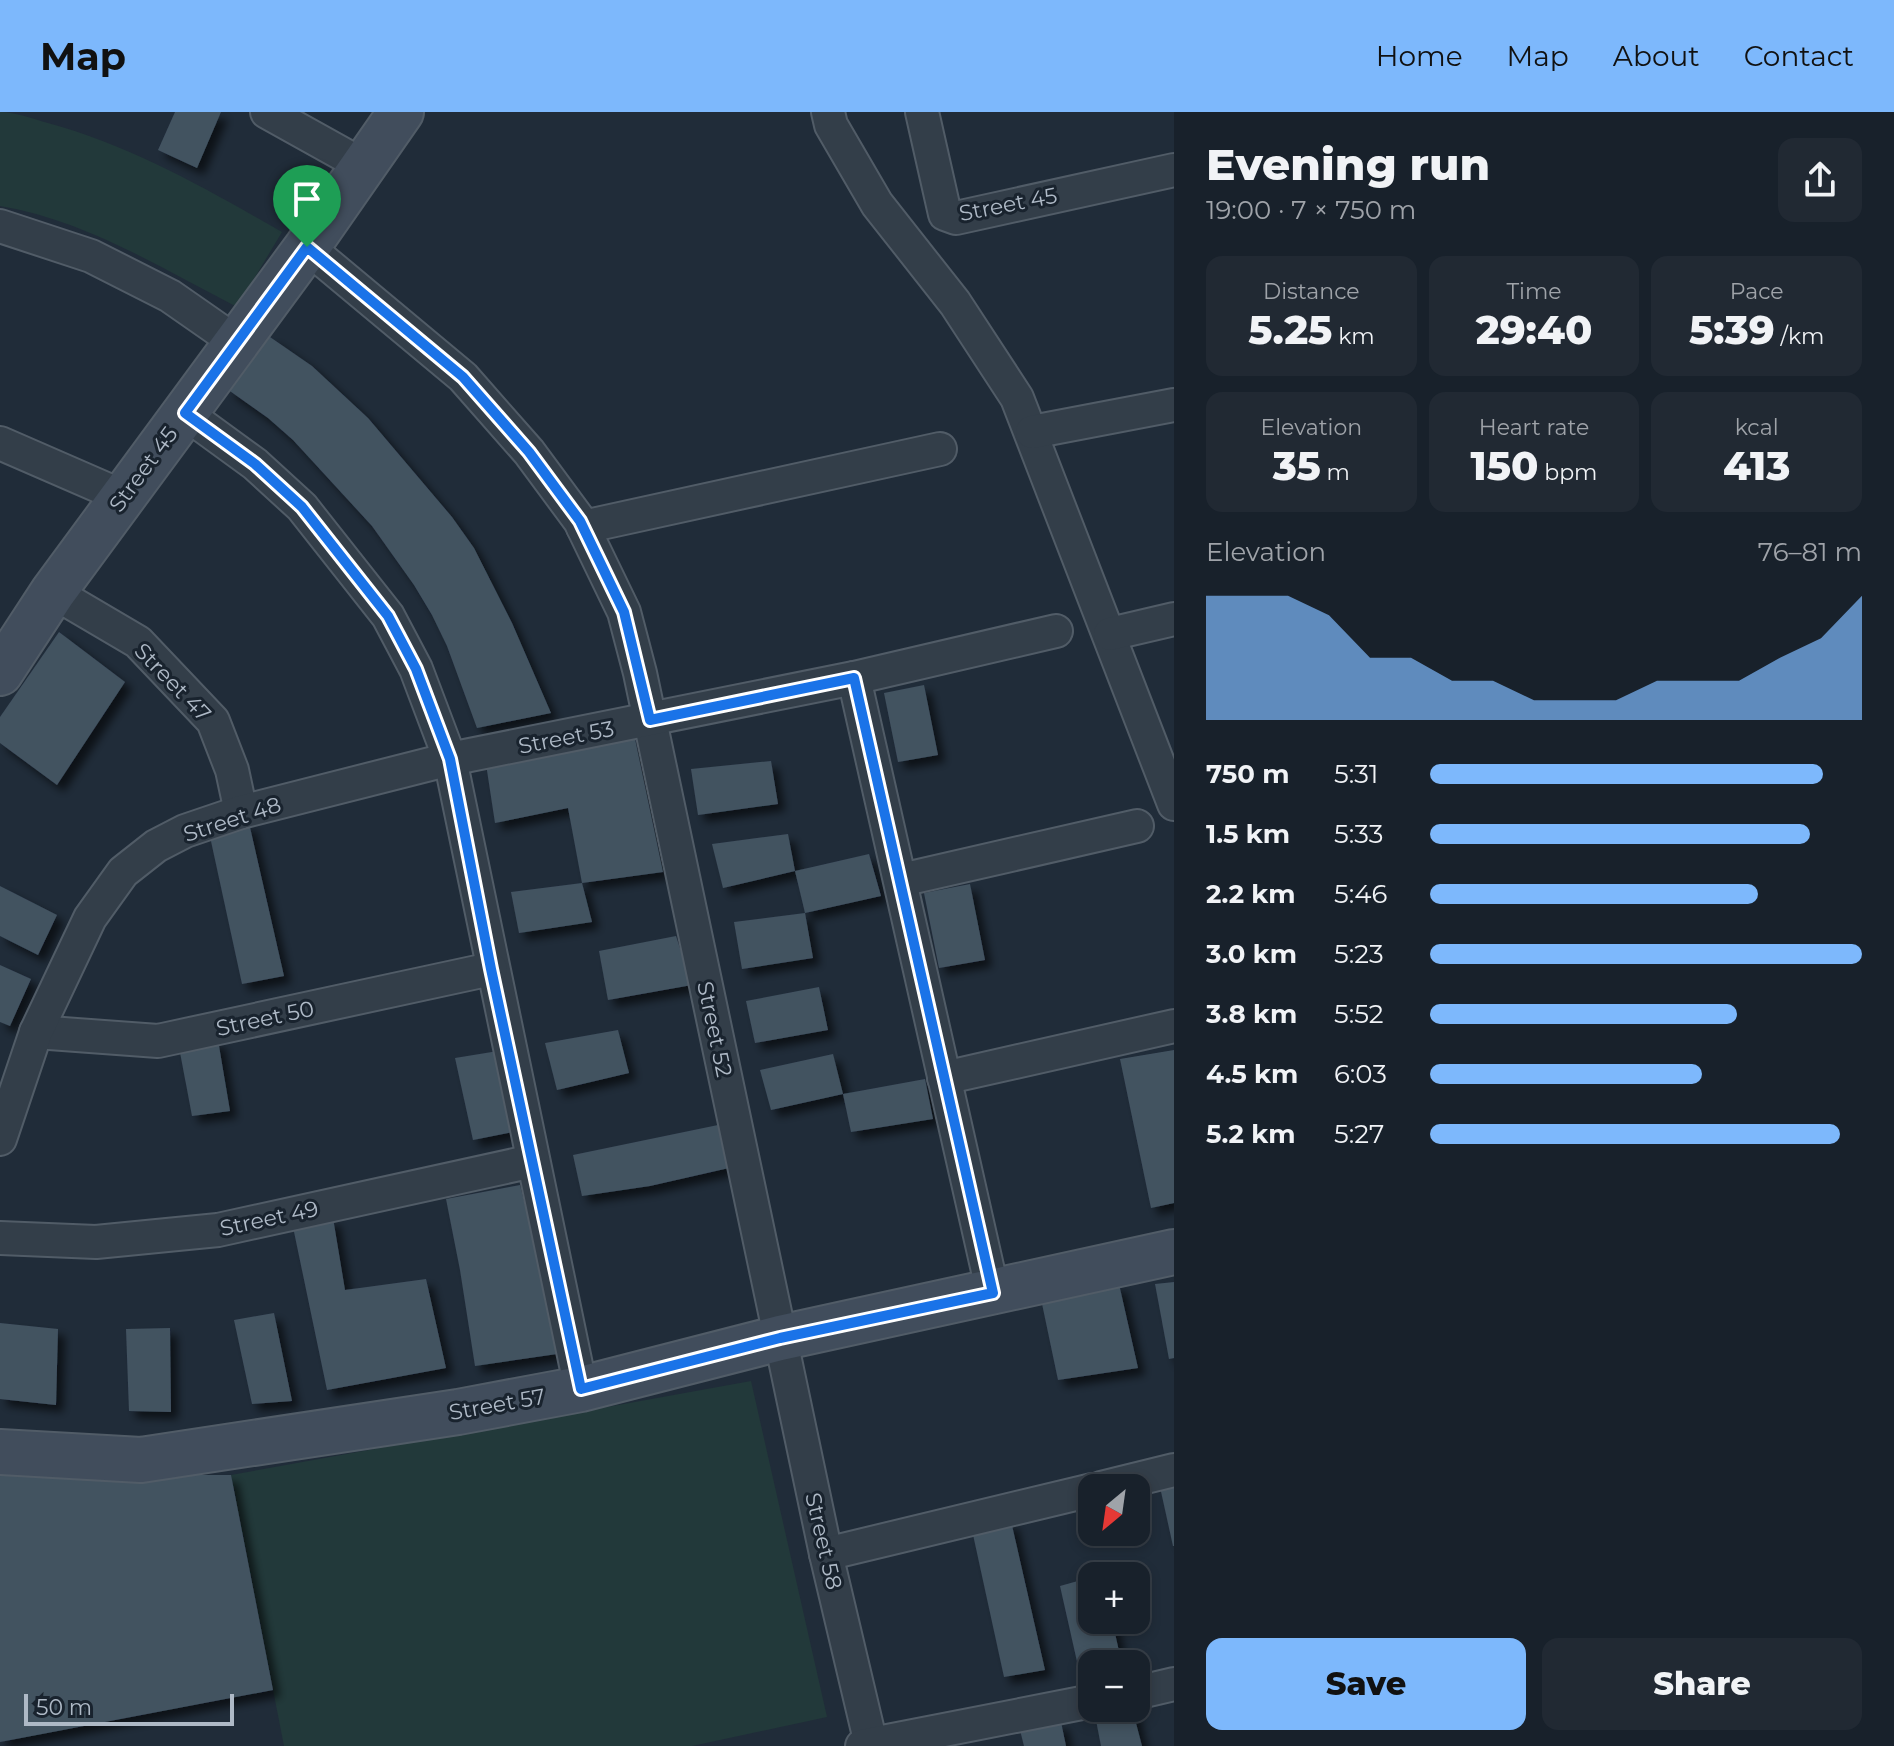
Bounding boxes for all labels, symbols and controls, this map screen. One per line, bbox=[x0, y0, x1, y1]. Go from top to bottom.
text: Map bbox=[40, 33, 126, 80]
text: Home bbox=[1376, 39, 1463, 73]
text: Map bbox=[1507, 39, 1569, 73]
text: About bbox=[1613, 39, 1700, 73]
text: Contact bbox=[1744, 39, 1854, 73]
text: Evening run bbox=[1206, 137, 1490, 191]
button: share bbox=[1778, 138, 1862, 222]
pin bbox=[273, 165, 341, 247]
icon: arrive bbox=[285, 177, 329, 221]
street label: Street 45 bbox=[957, 182, 1059, 227]
text: 19:00 · 7 × 750 m bbox=[1206, 194, 1416, 226]
text: Distance bbox=[1263, 278, 1360, 305]
text: Time bbox=[1506, 278, 1562, 305]
text: Pace bbox=[1730, 278, 1784, 305]
text: 5.25 bbox=[1248, 305, 1332, 354]
text: 29:40 bbox=[1476, 305, 1592, 354]
text: 5:39 bbox=[1689, 305, 1775, 354]
text: km bbox=[1332, 323, 1375, 350]
text: /km bbox=[1775, 323, 1824, 350]
text: Elevation bbox=[1260, 414, 1362, 441]
text: Heart rate bbox=[1479, 414, 1589, 441]
text: kcal bbox=[1735, 414, 1779, 441]
street label: Street 45 bbox=[103, 421, 183, 517]
text: 35 bbox=[1273, 441, 1321, 490]
text: 150 bbox=[1471, 441, 1538, 490]
text: 413 bbox=[1723, 441, 1790, 490]
text: m bbox=[1321, 459, 1350, 486]
text: bpm bbox=[1538, 459, 1597, 486]
text: Elevation bbox=[1206, 536, 1326, 568]
text: 76–81 m bbox=[1758, 536, 1862, 568]
street label: Street 47 bbox=[129, 637, 217, 727]
street label: Street 53 bbox=[516, 715, 616, 760]
text: 750 m bbox=[1206, 758, 1289, 790]
text: 5:31 bbox=[1334, 758, 1378, 790]
street label: Street 48 bbox=[180, 791, 284, 848]
text: 1.5 km bbox=[1206, 818, 1290, 850]
text: 5:33 bbox=[1334, 818, 1383, 850]
text: 2.2 km bbox=[1206, 878, 1296, 910]
text: 5:46 bbox=[1334, 878, 1387, 910]
text: 3.0 km bbox=[1206, 938, 1297, 970]
text: 5:23 bbox=[1334, 938, 1384, 970]
street label: Street 52 bbox=[691, 979, 738, 1079]
street label: Street 50 bbox=[214, 995, 316, 1042]
text: 3.8 km bbox=[1206, 998, 1297, 1030]
text: 5:52 bbox=[1334, 998, 1384, 1030]
text: 4.5 km bbox=[1206, 1058, 1298, 1090]
text: 6:03 bbox=[1334, 1058, 1387, 1090]
text: 5.2 km bbox=[1206, 1118, 1295, 1150]
text: 5:27 bbox=[1334, 1118, 1384, 1150]
street label: Street 49 bbox=[217, 1195, 321, 1242]
street label: Street 57 bbox=[447, 1383, 547, 1426]
north arrow bbox=[1078, 1474, 1150, 1546]
map controls bbox=[1078, 1474, 1150, 1722]
street label: Street 58 bbox=[799, 1490, 848, 1592]
button: + bbox=[1078, 1562, 1150, 1634]
button: Save bbox=[1206, 1638, 1526, 1730]
button: Share bbox=[1542, 1638, 1862, 1730]
button: − bbox=[1078, 1650, 1150, 1722]
scale bar bbox=[24, 1690, 234, 1726]
text: 50 m bbox=[36, 1694, 92, 1721]

